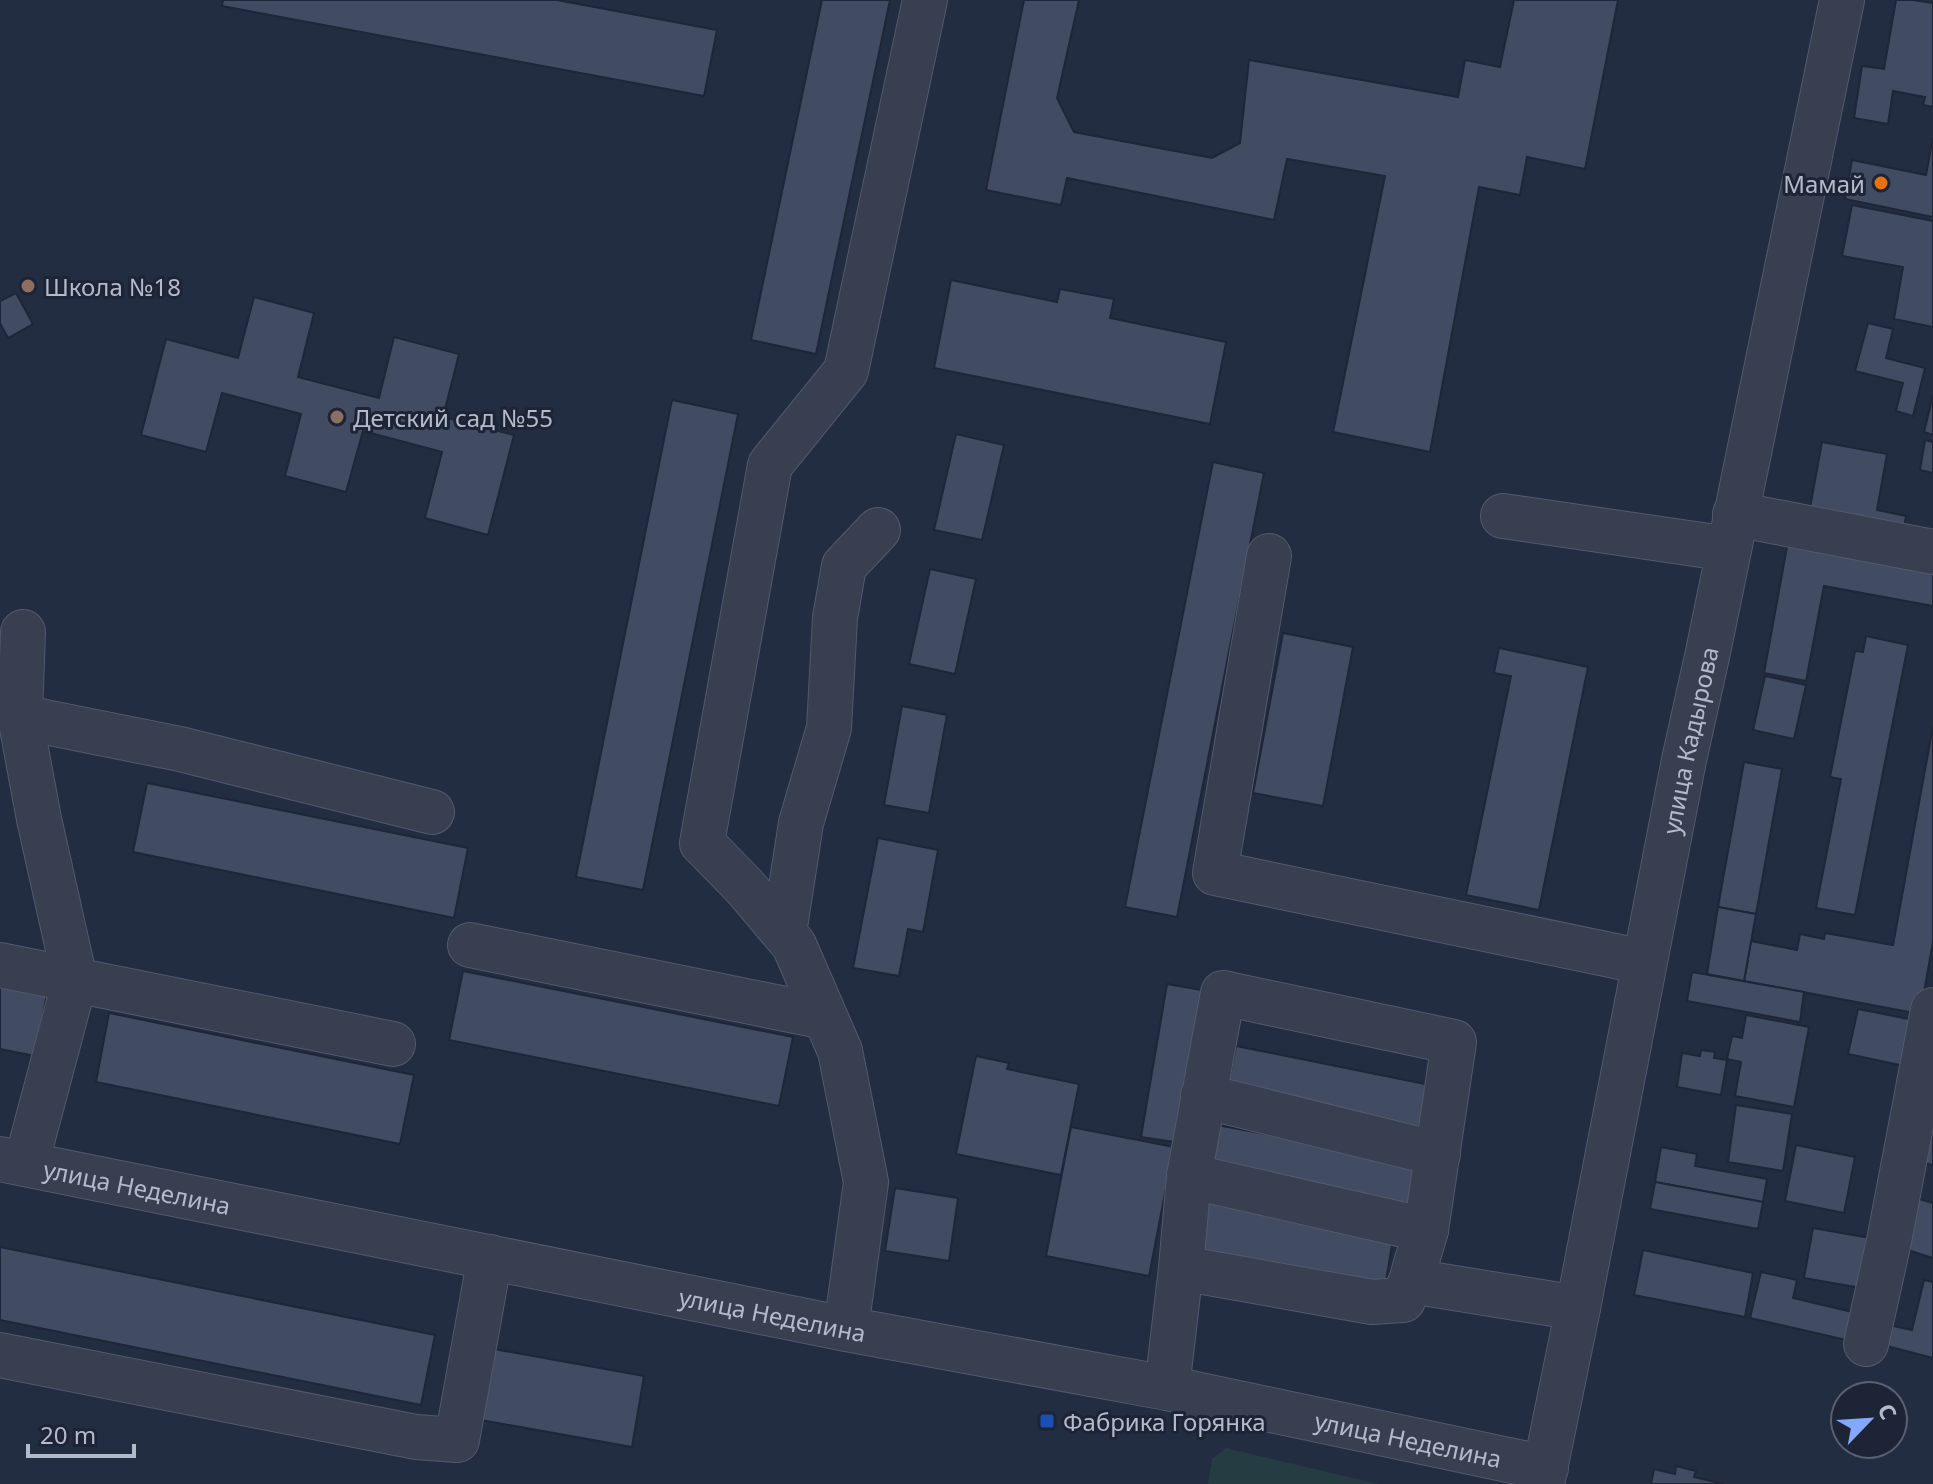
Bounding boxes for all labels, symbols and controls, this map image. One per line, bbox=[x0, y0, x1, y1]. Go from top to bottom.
place label: Мамай bbox=[1783, 167, 1865, 200]
marker: Мамай bbox=[1872, 174, 1890, 192]
place label: Школа №18 bbox=[44, 270, 181, 303]
marker: Школа №18 bbox=[19, 277, 37, 295]
place label: Детский сад №55 bbox=[353, 401, 553, 434]
marker: Детский сад №55 bbox=[328, 408, 346, 426]
street label: улица Кадырова bbox=[1653, 643, 1725, 837]
street label: улица Неделина bbox=[41, 1152, 234, 1221]
street label: улица Неделина bbox=[676, 1279, 869, 1349]
north arrow bbox=[1829, 1380, 1909, 1460]
text: С bbox=[1871, 1398, 1905, 1424]
street label: улица Неделина bbox=[1312, 1403, 1505, 1475]
place label: Фабрика Горянка bbox=[1063, 1405, 1266, 1438]
scale bar bbox=[28, 1408, 134, 1458]
marker: Фабрика Горянка bbox=[1038, 1412, 1056, 1430]
text: 20 m bbox=[40, 1418, 96, 1451]

